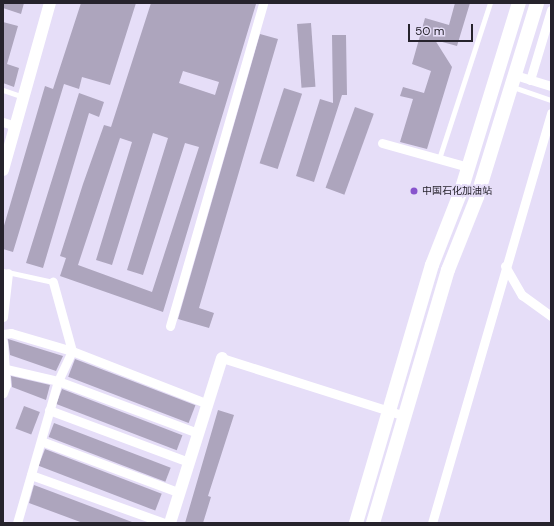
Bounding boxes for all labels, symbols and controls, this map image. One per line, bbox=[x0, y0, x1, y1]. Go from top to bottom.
scale bar bbox=[410, 16, 475, 42]
text: 50 m bbox=[415, 23, 444, 39]
place label: 中国石化加油站 bbox=[422, 185, 492, 197]
marker: 中国石化加油站 bbox=[409, 186, 419, 196]

